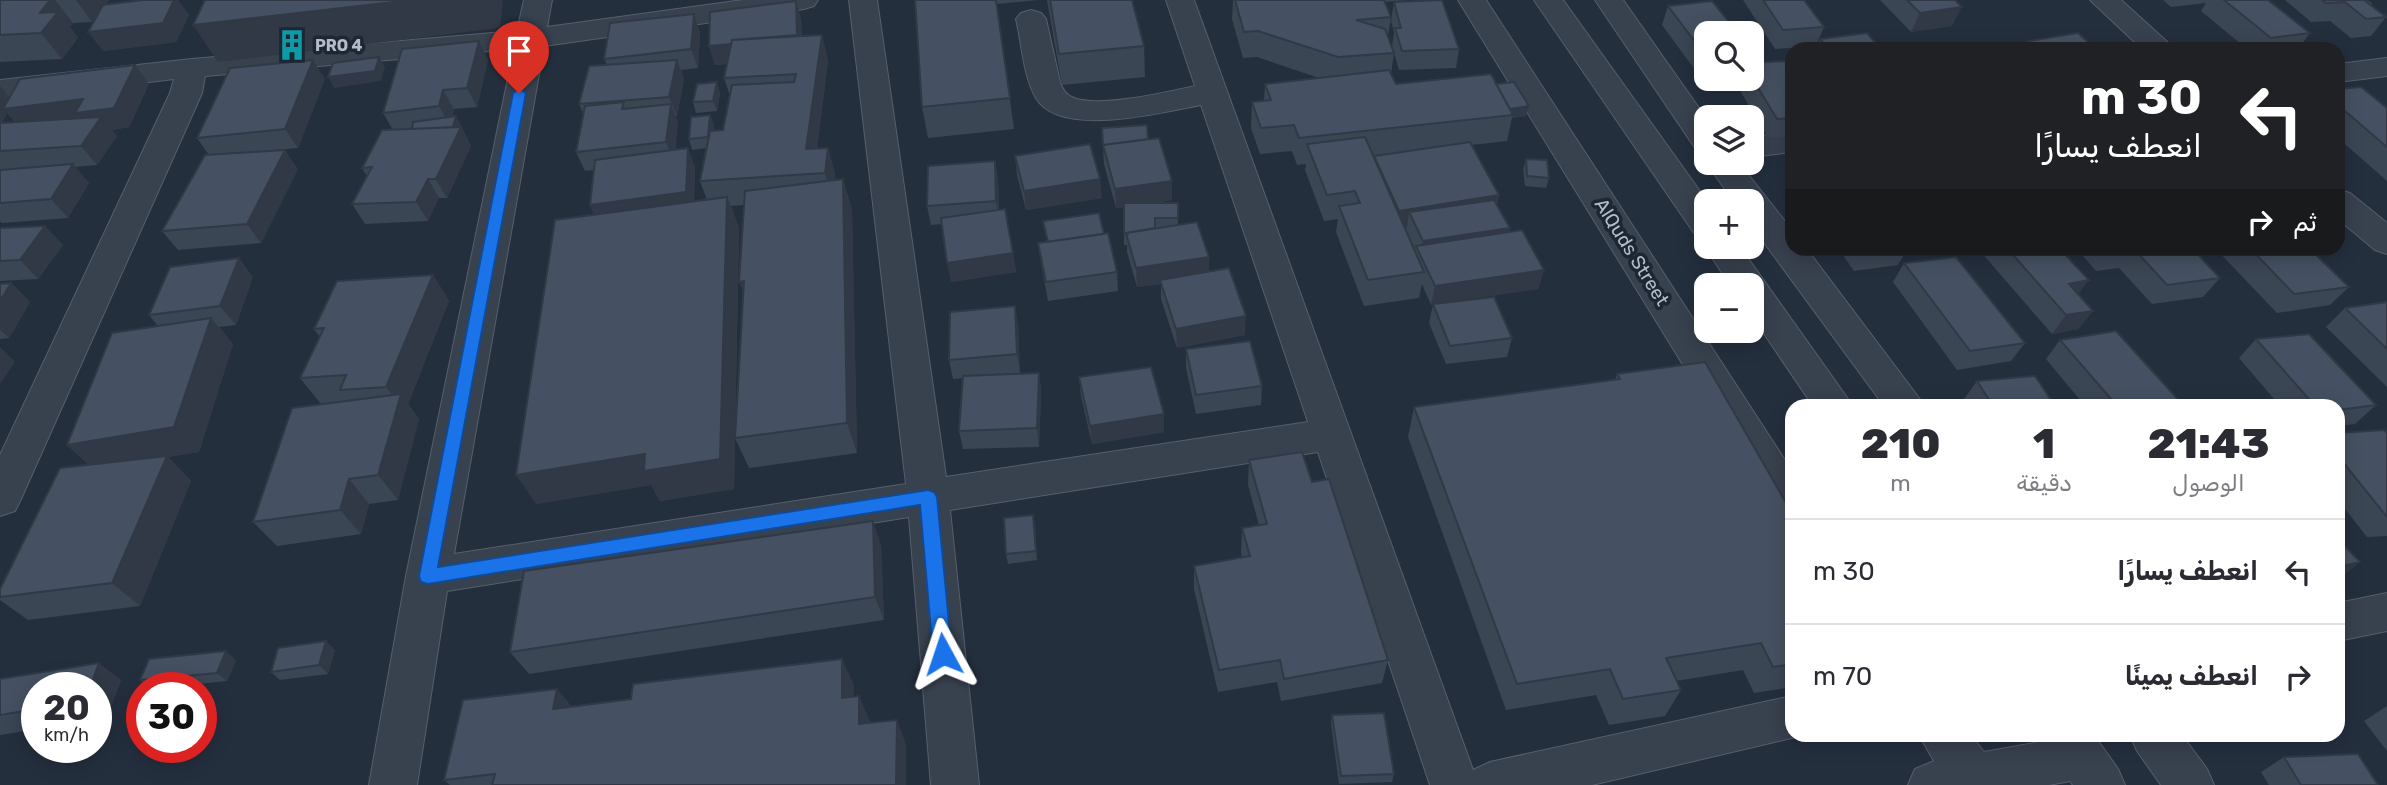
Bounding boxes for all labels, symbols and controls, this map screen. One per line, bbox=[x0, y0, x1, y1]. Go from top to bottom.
pin bbox=[489, 21, 549, 93]
map controls bbox=[1694, 21, 1764, 343]
button: search bbox=[1694, 21, 1764, 91]
building icon: PRO 4 bbox=[275, 28, 309, 62]
icon: arrive bbox=[500, 32, 538, 70]
place label: PRO 4 bbox=[315, 36, 363, 55]
text: 30 m bbox=[2081, 68, 2202, 126]
icon: left bbox=[2226, 70, 2317, 161]
button: layers bbox=[1694, 105, 1764, 175]
text: انعطف يسارًا bbox=[2034, 127, 2202, 165]
button: + bbox=[1694, 189, 1764, 259]
street label: AlQuds Street bbox=[1590, 194, 1674, 310]
icon: right bbox=[2241, 203, 2279, 241]
text: ثم bbox=[2293, 207, 2317, 238]
button: − bbox=[1694, 273, 1764, 343]
text: 210 bbox=[1861, 419, 1941, 469]
text: 1 bbox=[2033, 419, 2055, 469]
text: 21:43 bbox=[2147, 419, 2269, 469]
text: m bbox=[1890, 469, 1911, 497]
text: دقيقة bbox=[2016, 469, 2072, 497]
text: الوصول bbox=[2172, 469, 2245, 497]
icon: left bbox=[2279, 553, 2317, 591]
text: 30 m bbox=[1813, 556, 1875, 587]
text: انعطف يسارًا bbox=[2117, 556, 2258, 587]
position arrow bbox=[906, 617, 980, 691]
icon: right bbox=[2279, 658, 2317, 696]
text: 70 m bbox=[1813, 661, 1872, 692]
text: انعطف يمينًا bbox=[2125, 661, 2258, 692]
speed limit sign: 30 bbox=[126, 672, 217, 763]
text: 20 bbox=[43, 687, 90, 729]
text: km/h bbox=[44, 724, 89, 746]

